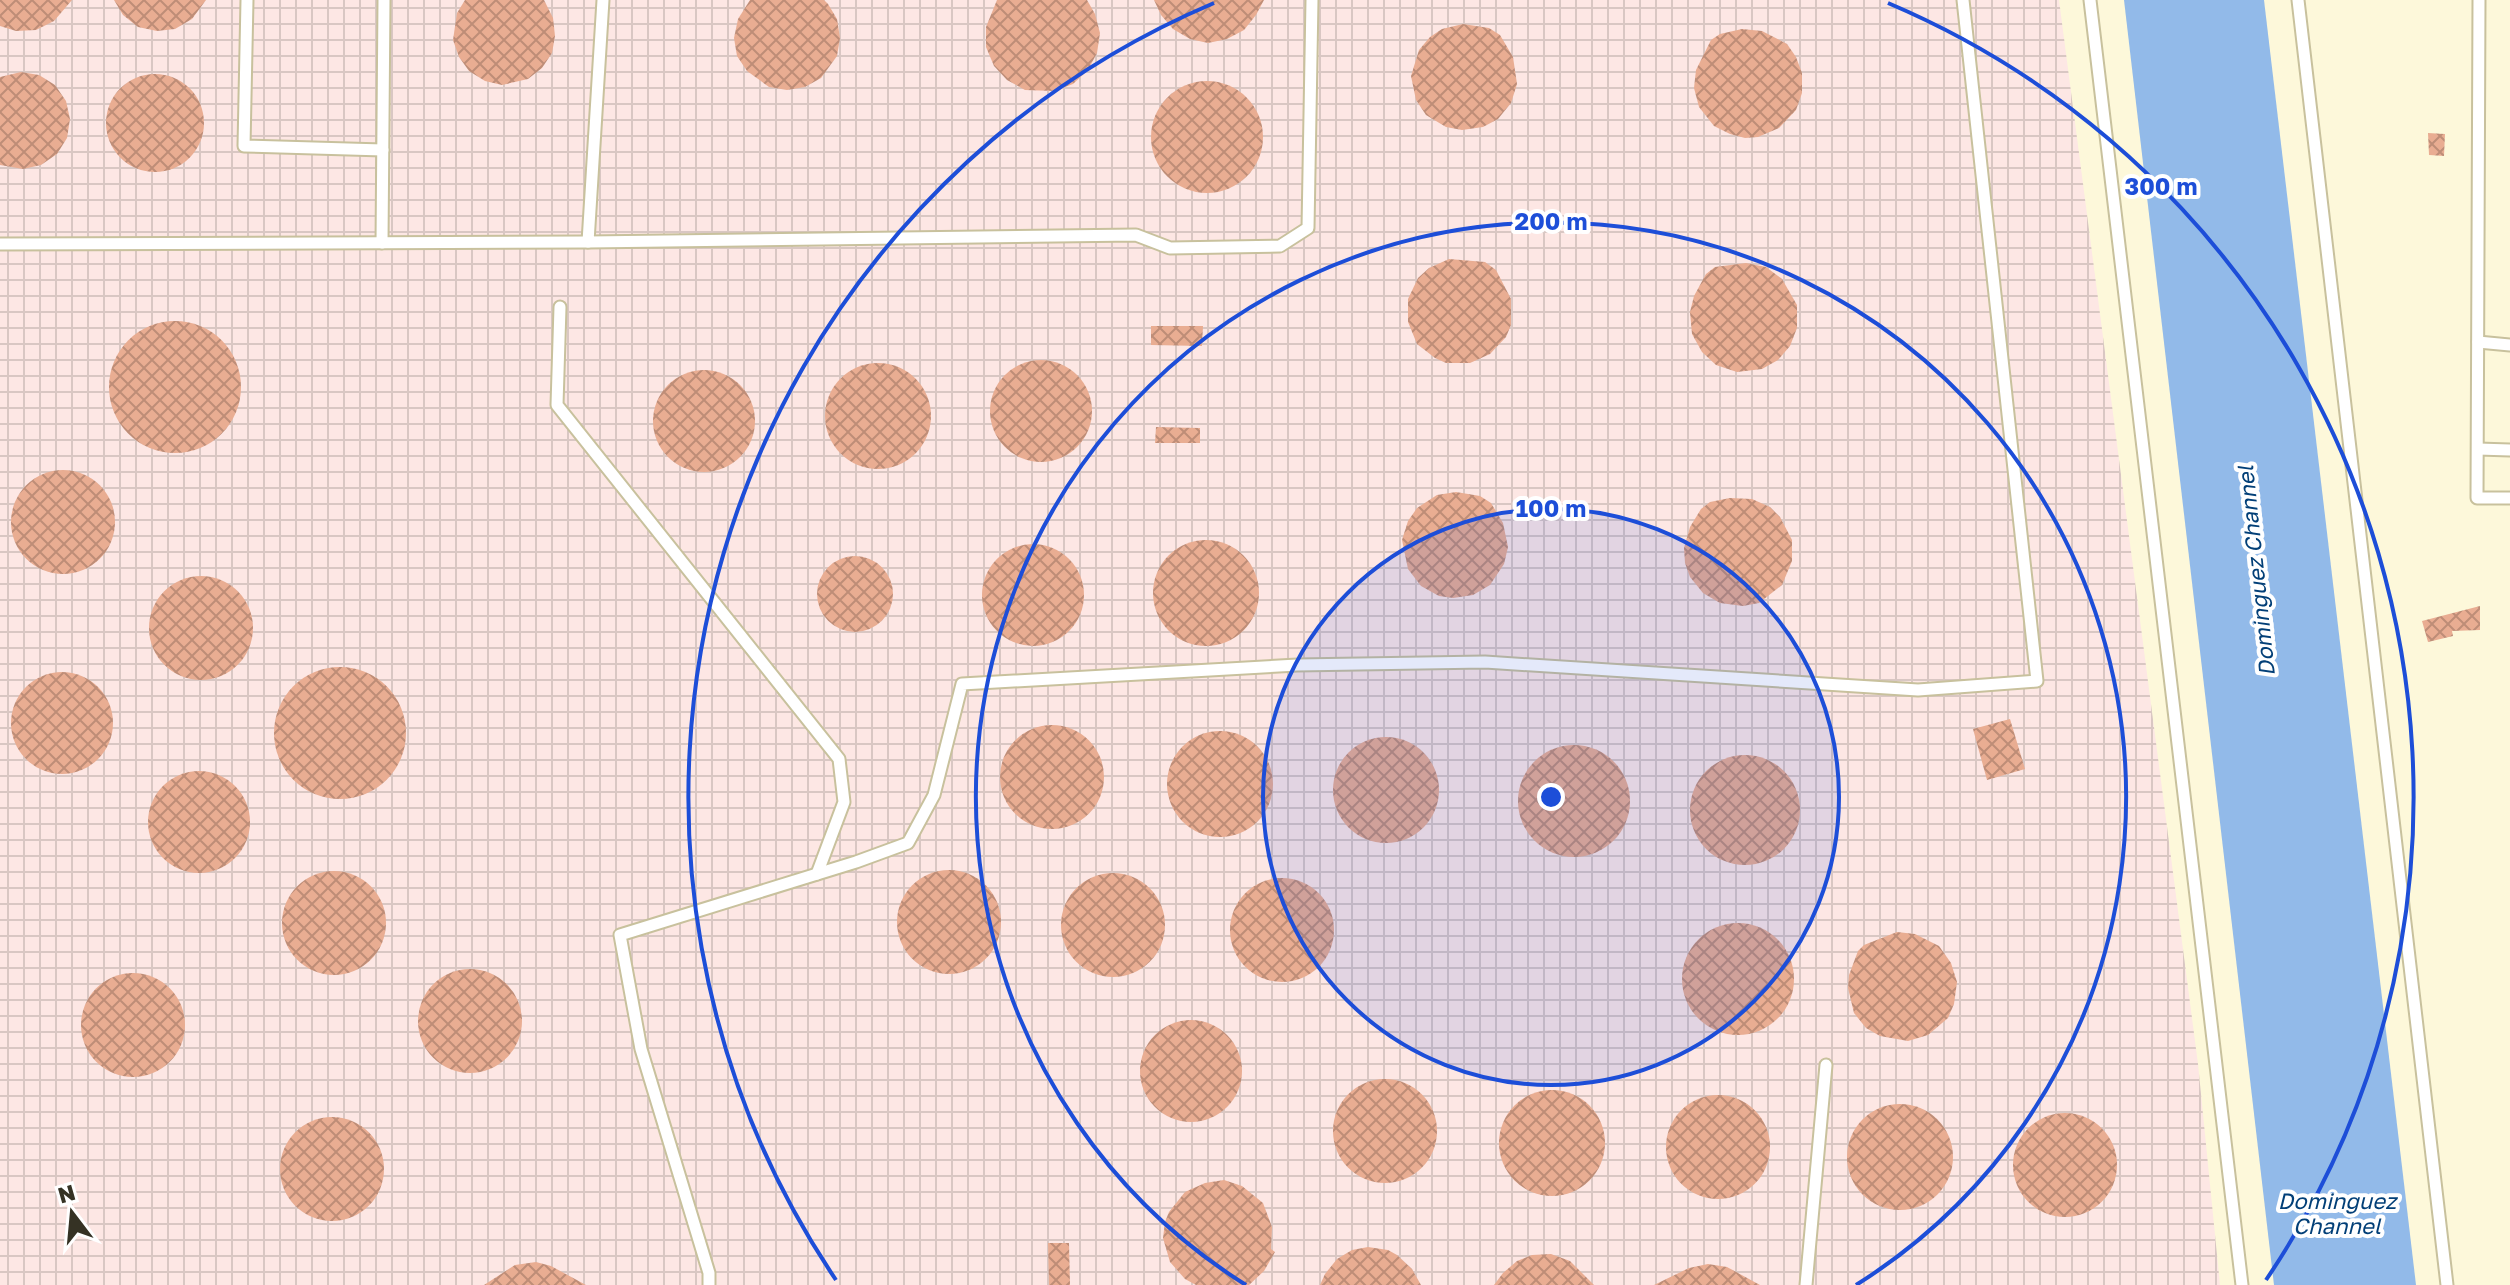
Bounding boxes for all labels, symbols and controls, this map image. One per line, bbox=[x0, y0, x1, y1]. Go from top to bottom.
text: 300 m bbox=[2125, 171, 2197, 200]
text: 200 m bbox=[1515, 206, 1587, 235]
water label: Dominguez Channel bbox=[2231, 463, 2280, 678]
text: 100 m bbox=[1516, 493, 1586, 522]
centre of rings bbox=[1537, 783, 1565, 811]
north arrow bbox=[32, 1173, 112, 1253]
text: N bbox=[55, 1178, 78, 1209]
water label: Dominguez Channel bbox=[2278, 1187, 2399, 1239]

